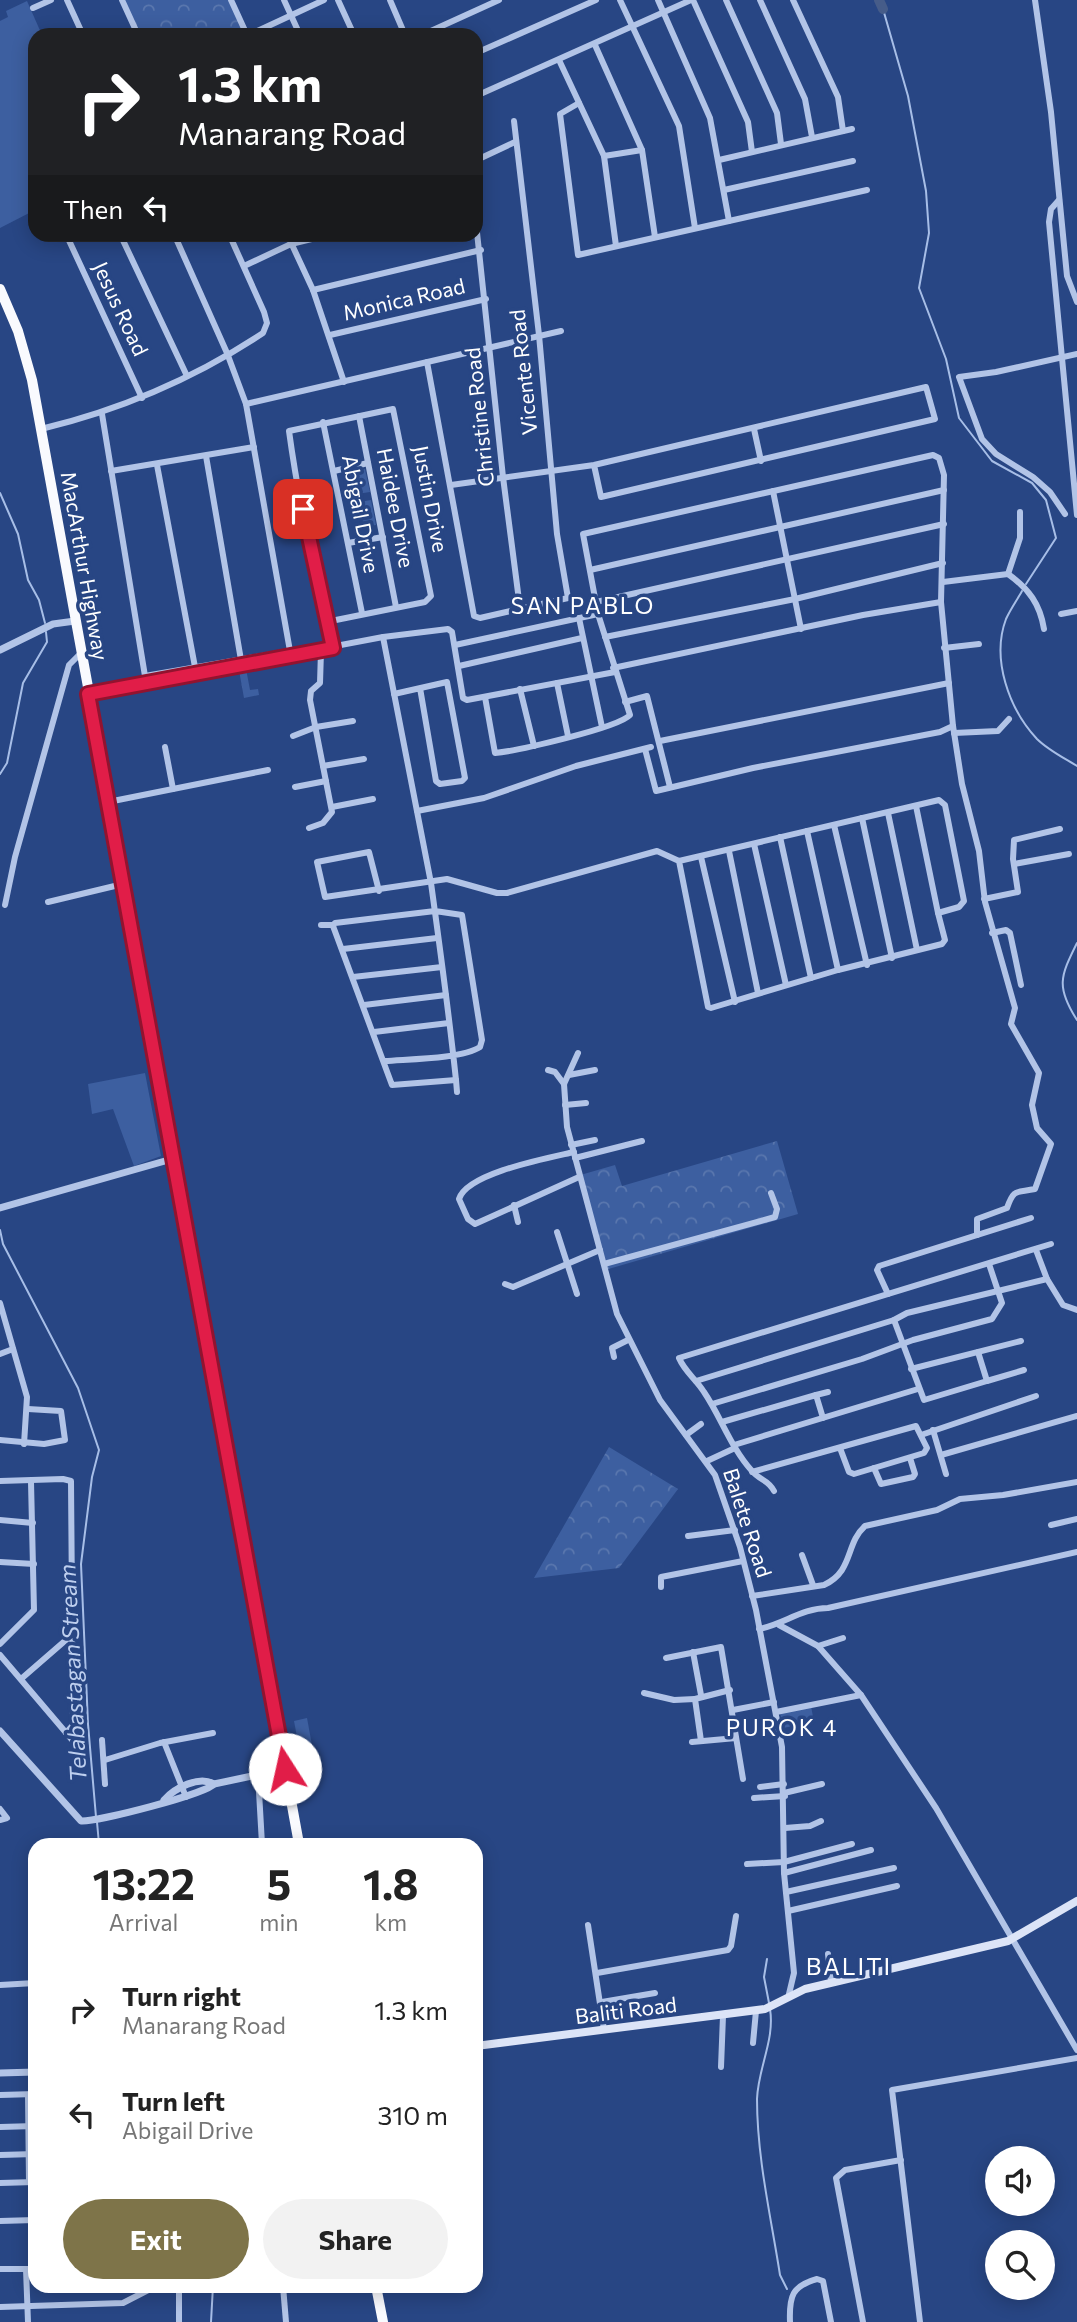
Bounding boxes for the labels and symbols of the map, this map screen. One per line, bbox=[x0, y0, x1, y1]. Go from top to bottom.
street label: Jesus Road bbox=[89, 257, 154, 359]
street label: Monica Road bbox=[340, 272, 467, 325]
street label: Vicente Road bbox=[503, 308, 542, 436]
street label: Christine Road bbox=[459, 346, 498, 488]
street label: Justin Drive bbox=[409, 443, 454, 554]
street label: Haidee Drive bbox=[373, 446, 420, 570]
street label: Abigail Drive bbox=[338, 452, 385, 575]
street label: MacArthur Highway bbox=[57, 469, 114, 662]
pin bbox=[273, 479, 333, 539]
district label: SAN PABLO bbox=[511, 591, 655, 619]
street label: Balete Road bbox=[719, 1465, 778, 1580]
water label: Telabastagan Stream bbox=[52, 1563, 92, 1783]
district label: PUROK 4 bbox=[726, 1713, 838, 1741]
position arrow bbox=[248, 1732, 322, 1806]
district label: BALITI bbox=[806, 1951, 892, 1980]
street label: Baliti Road bbox=[574, 1991, 678, 2028]

